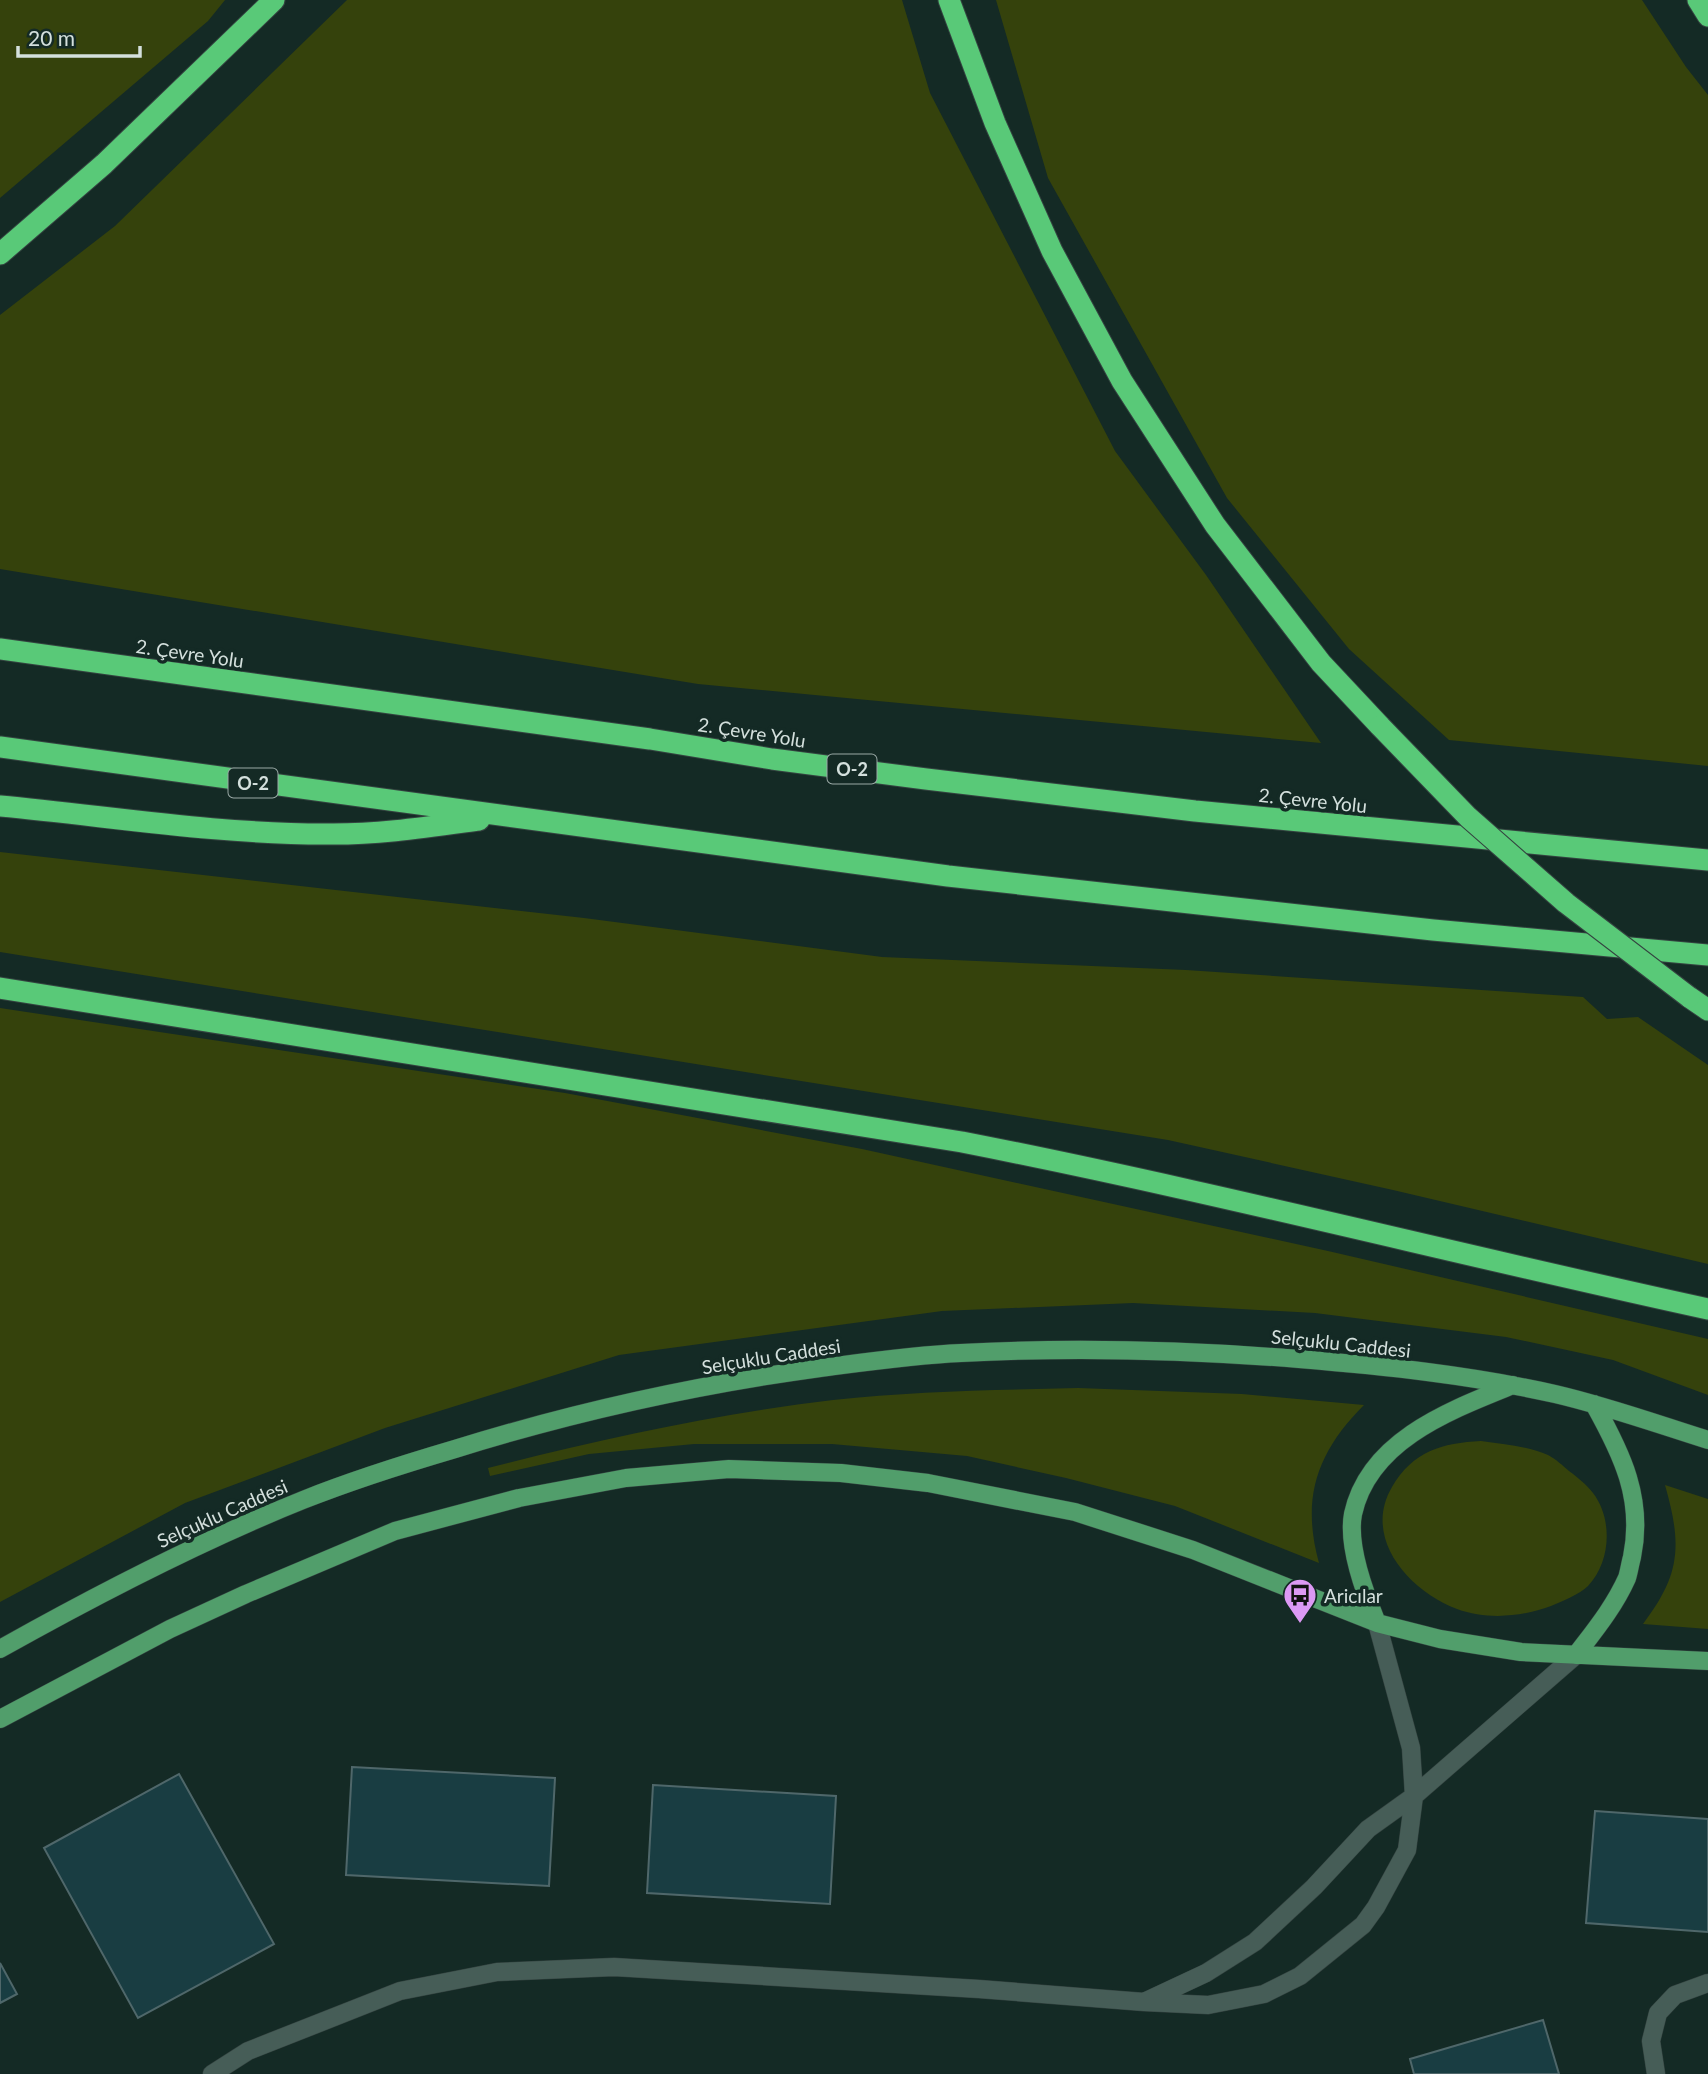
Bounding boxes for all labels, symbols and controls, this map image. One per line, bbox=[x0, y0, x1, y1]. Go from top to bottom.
scale bar bbox=[18, 14, 140, 58]
text: 20 m bbox=[28, 25, 75, 50]
street label: 2. Çevre Yolu bbox=[135, 634, 245, 672]
street label: 2. Çevre Yolu bbox=[696, 712, 808, 752]
road number: O-2 bbox=[828, 754, 876, 784]
road number: O-2 bbox=[229, 768, 278, 798]
street label: 2. Çevre Yolu bbox=[1258, 783, 1368, 817]
street label: Selçuklu Caddesi bbox=[1270, 1324, 1412, 1362]
street label: Selçuklu Caddesi bbox=[700, 1334, 842, 1378]
street label: Selçuklu Caddesi bbox=[153, 1474, 291, 1552]
bus stop icon: Aricılar bbox=[1281, 1576, 1319, 1625]
place label: Aricılar bbox=[1324, 1584, 1383, 1607]

